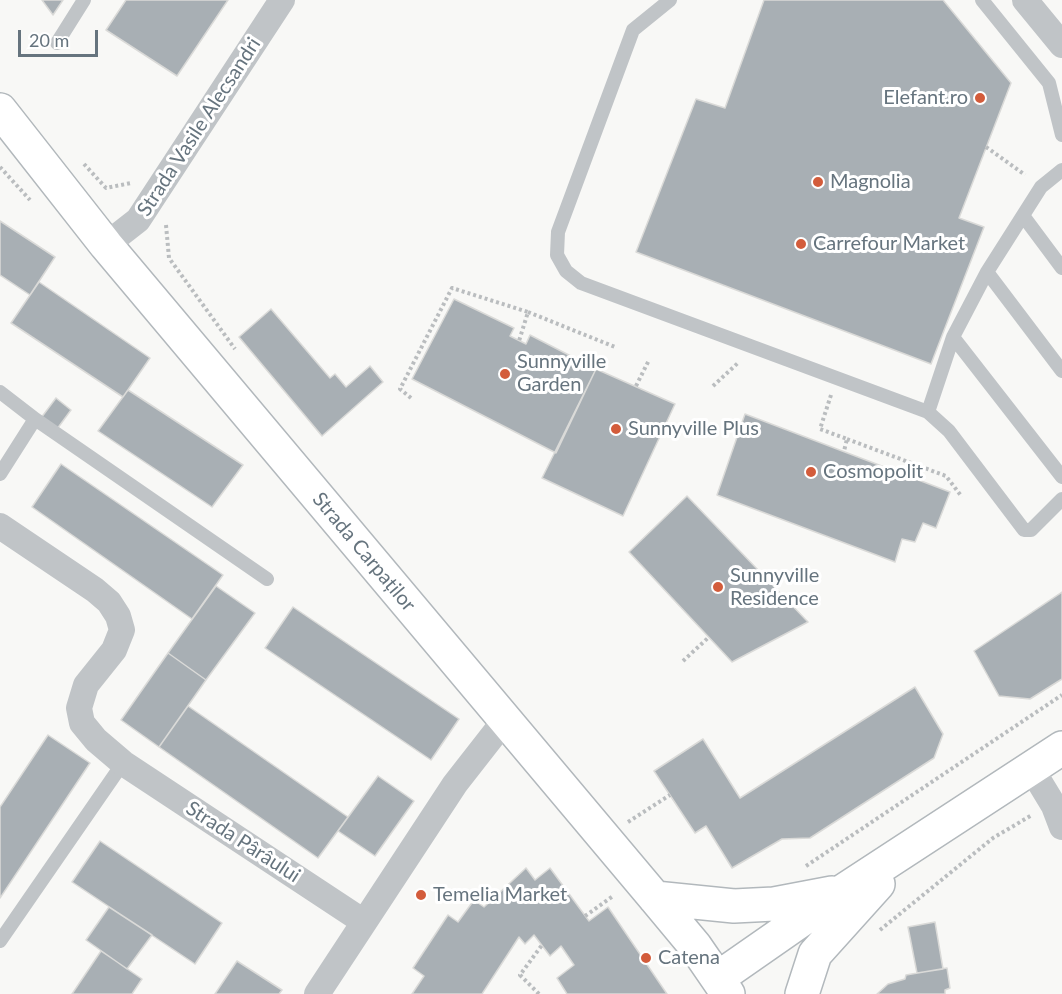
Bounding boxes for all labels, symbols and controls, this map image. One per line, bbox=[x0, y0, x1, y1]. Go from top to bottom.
scale bar bbox=[21, 18, 100, 56]
text: 20 m bbox=[29, 29, 69, 51]
street label: Strada Vasile Alecsandri bbox=[132, 33, 266, 221]
place label: Elefant.ro bbox=[883, 86, 968, 110]
marker: Elefant.ro bbox=[973, 91, 987, 105]
place label: Magnolia bbox=[830, 170, 911, 194]
marker: Magnolia bbox=[811, 175, 825, 189]
place label: Carrefour Market bbox=[813, 232, 965, 256]
marker: Carrefour Market bbox=[794, 237, 808, 251]
place label: Sunnyville Garden bbox=[517, 350, 606, 397]
marker: Sunnyville Garden bbox=[498, 367, 512, 381]
place label: Sunnyville Plus bbox=[628, 417, 759, 441]
marker: Sunnyville Plus bbox=[609, 422, 623, 436]
place label: Cosmopolit bbox=[823, 460, 923, 484]
marker: Cosmopolit bbox=[804, 465, 818, 479]
street label: Strada Carpaților bbox=[307, 488, 421, 616]
place label: Sunnyville Residence bbox=[730, 564, 819, 611]
marker: Sunnyville Residence bbox=[711, 580, 725, 594]
street label: Strada Pârâului bbox=[181, 796, 305, 888]
place label: Temelia Market bbox=[433, 883, 567, 907]
marker: Temelia Market bbox=[414, 888, 428, 902]
place label: Catena bbox=[658, 946, 720, 970]
marker: Catena bbox=[639, 951, 653, 965]

